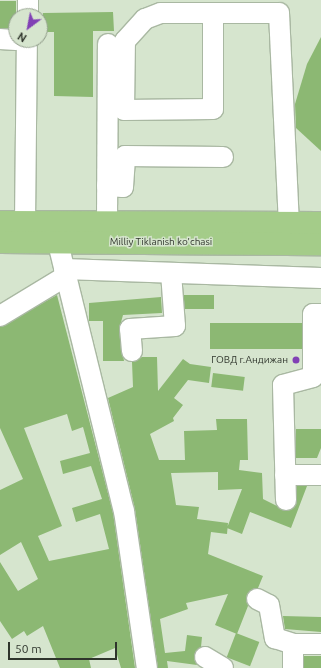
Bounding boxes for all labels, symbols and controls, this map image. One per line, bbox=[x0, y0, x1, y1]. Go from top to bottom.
north arrow bbox=[8, 8, 48, 48]
text: N bbox=[16, 30, 29, 45]
street label: Milliy Tiklanish ko'chasi bbox=[110, 236, 212, 248]
place label: ГОВД г.Андижан bbox=[211, 354, 288, 366]
marker: ГОВД г.Андижан bbox=[291, 355, 301, 365]
scale bar bbox=[10, 634, 119, 660]
text: 50 m bbox=[15, 642, 42, 655]

